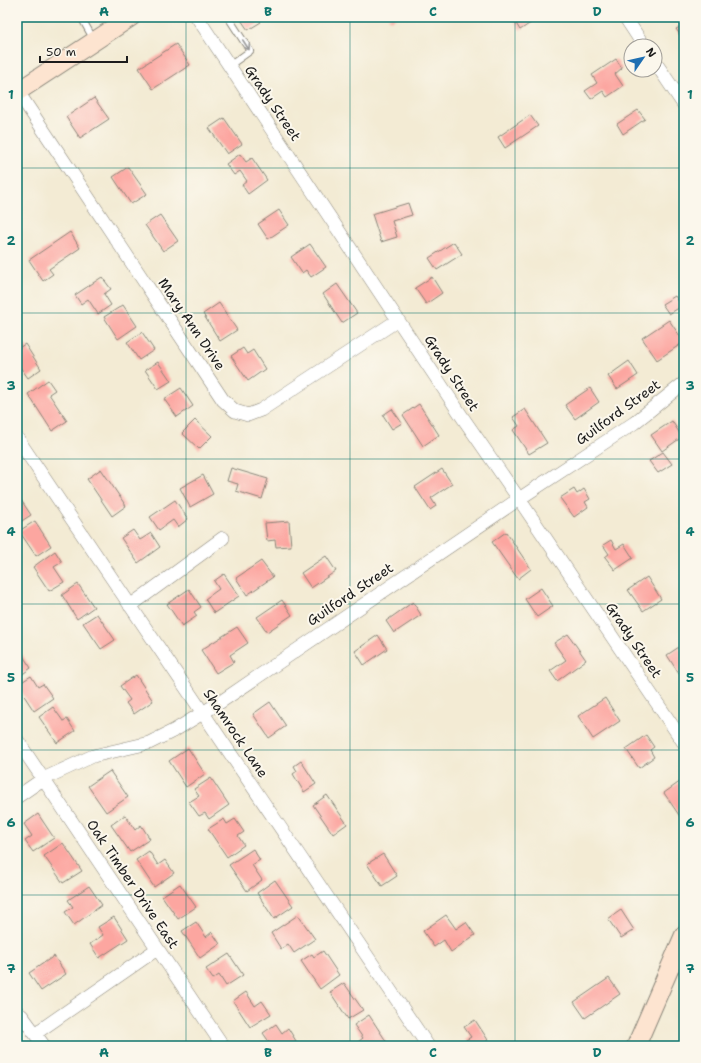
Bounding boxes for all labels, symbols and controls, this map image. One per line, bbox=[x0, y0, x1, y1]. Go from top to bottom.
text: A bbox=[99, 3, 109, 20]
text: B bbox=[264, 3, 272, 20]
text: C bbox=[429, 3, 437, 20]
text: D bbox=[592, 3, 602, 20]
scale bar bbox=[40, 38, 127, 64]
north arrow bbox=[623, 38, 663, 78]
one-way arrow bbox=[242, 39, 250, 50]
text: 50 m bbox=[46, 44, 76, 60]
text: N bbox=[642, 45, 660, 61]
street label: Grady Street bbox=[241, 62, 305, 144]
text: 1 bbox=[8, 86, 14, 103]
text: 1 bbox=[687, 86, 693, 103]
text: 2 bbox=[6, 232, 16, 249]
text: 2 bbox=[685, 232, 695, 249]
street label: Mary Ann Drive bbox=[155, 274, 230, 374]
street label: Grady Street bbox=[421, 331, 483, 415]
street label: Guilford Street bbox=[572, 375, 664, 449]
text: 3 bbox=[6, 377, 16, 394]
text: 3 bbox=[685, 377, 695, 394]
text: 4 bbox=[6, 523, 16, 540]
text: 4 bbox=[685, 523, 695, 540]
street label: Guilford Street bbox=[303, 558, 397, 630]
street label: Grady Street bbox=[602, 599, 666, 681]
text: 5 bbox=[7, 669, 15, 686]
text: 5 bbox=[686, 669, 694, 686]
street label: Shamrock Lane bbox=[200, 685, 272, 781]
text: 6 bbox=[6, 814, 16, 831]
text: 6 bbox=[685, 814, 695, 831]
street label: Oak Timber Drive East bbox=[83, 816, 183, 952]
text: 7 bbox=[6, 960, 16, 977]
text: 7 bbox=[685, 960, 695, 977]
text: A bbox=[99, 1044, 109, 1061]
text: B bbox=[264, 1044, 272, 1061]
text: C bbox=[429, 1044, 437, 1061]
text: D bbox=[592, 1044, 602, 1061]

